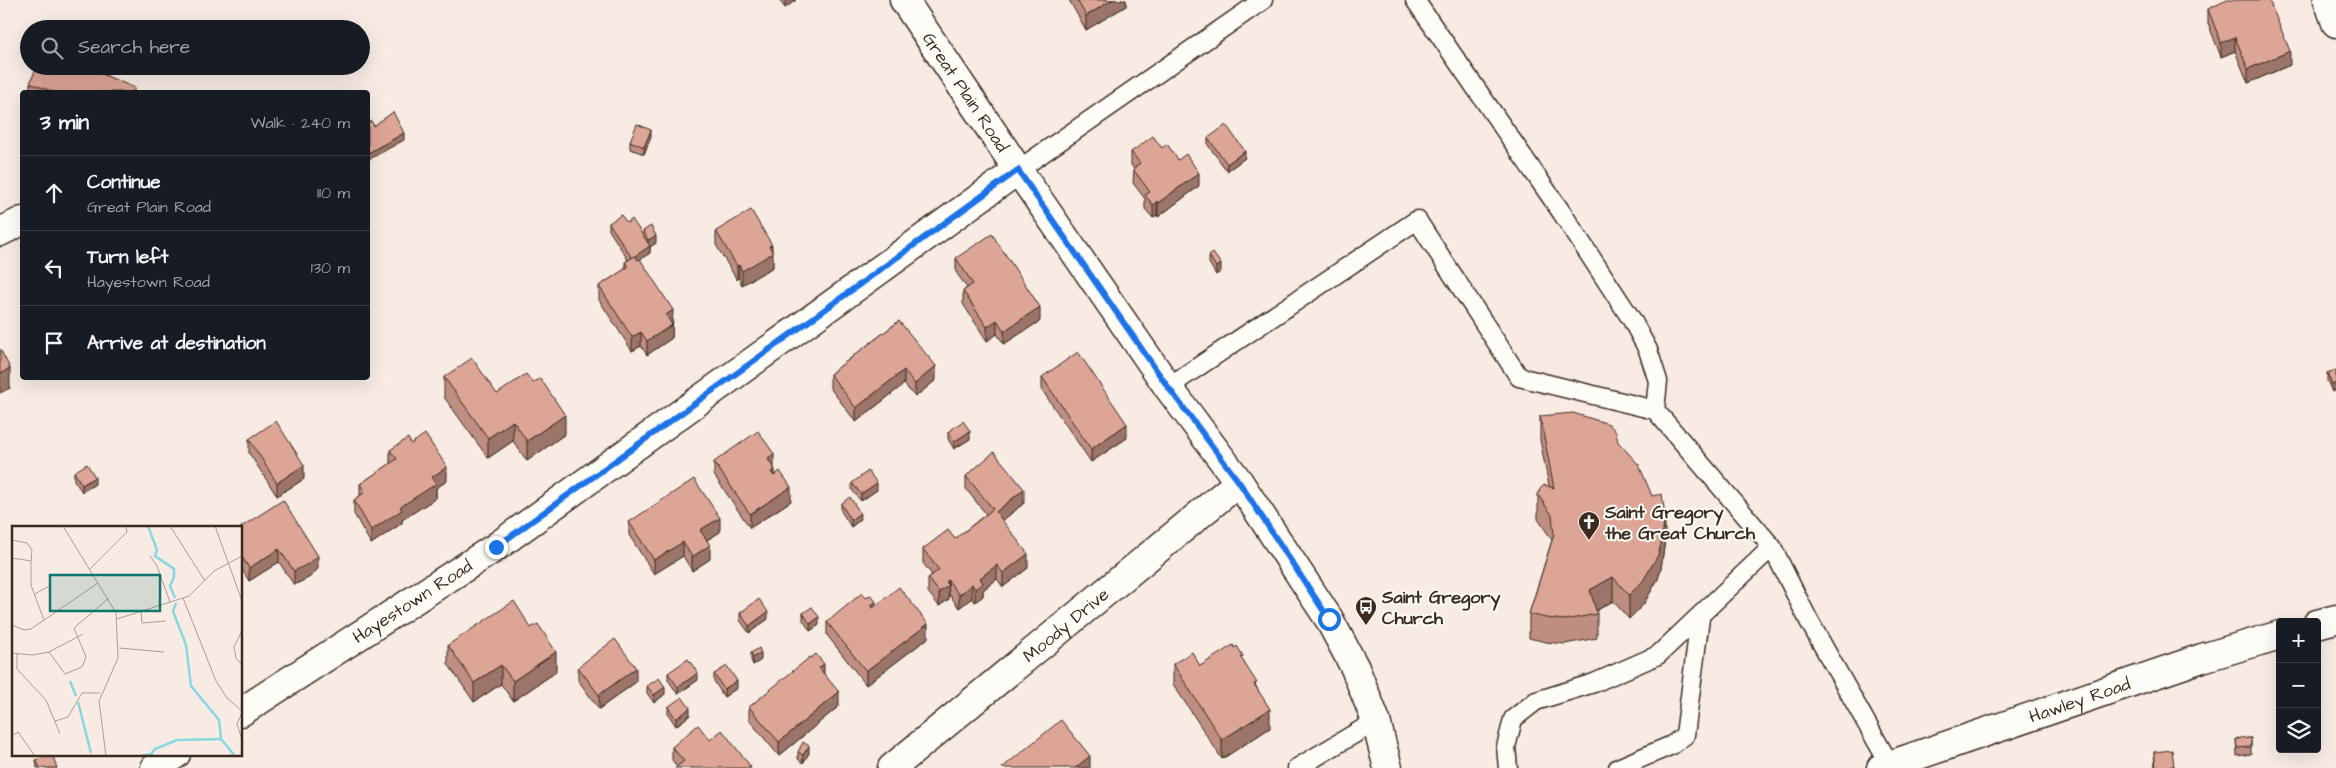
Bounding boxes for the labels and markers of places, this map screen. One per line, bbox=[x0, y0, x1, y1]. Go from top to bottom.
place label: Saint Gregory the Great Church bbox=[1604, 500, 1756, 546]
church icon: Saint Gregory the Great Church bbox=[1577, 510, 1601, 541]
place label: Saint Gregory Church bbox=[1381, 585, 1500, 631]
bus stop icon: Saint Gregory Church bbox=[1354, 595, 1378, 626]

